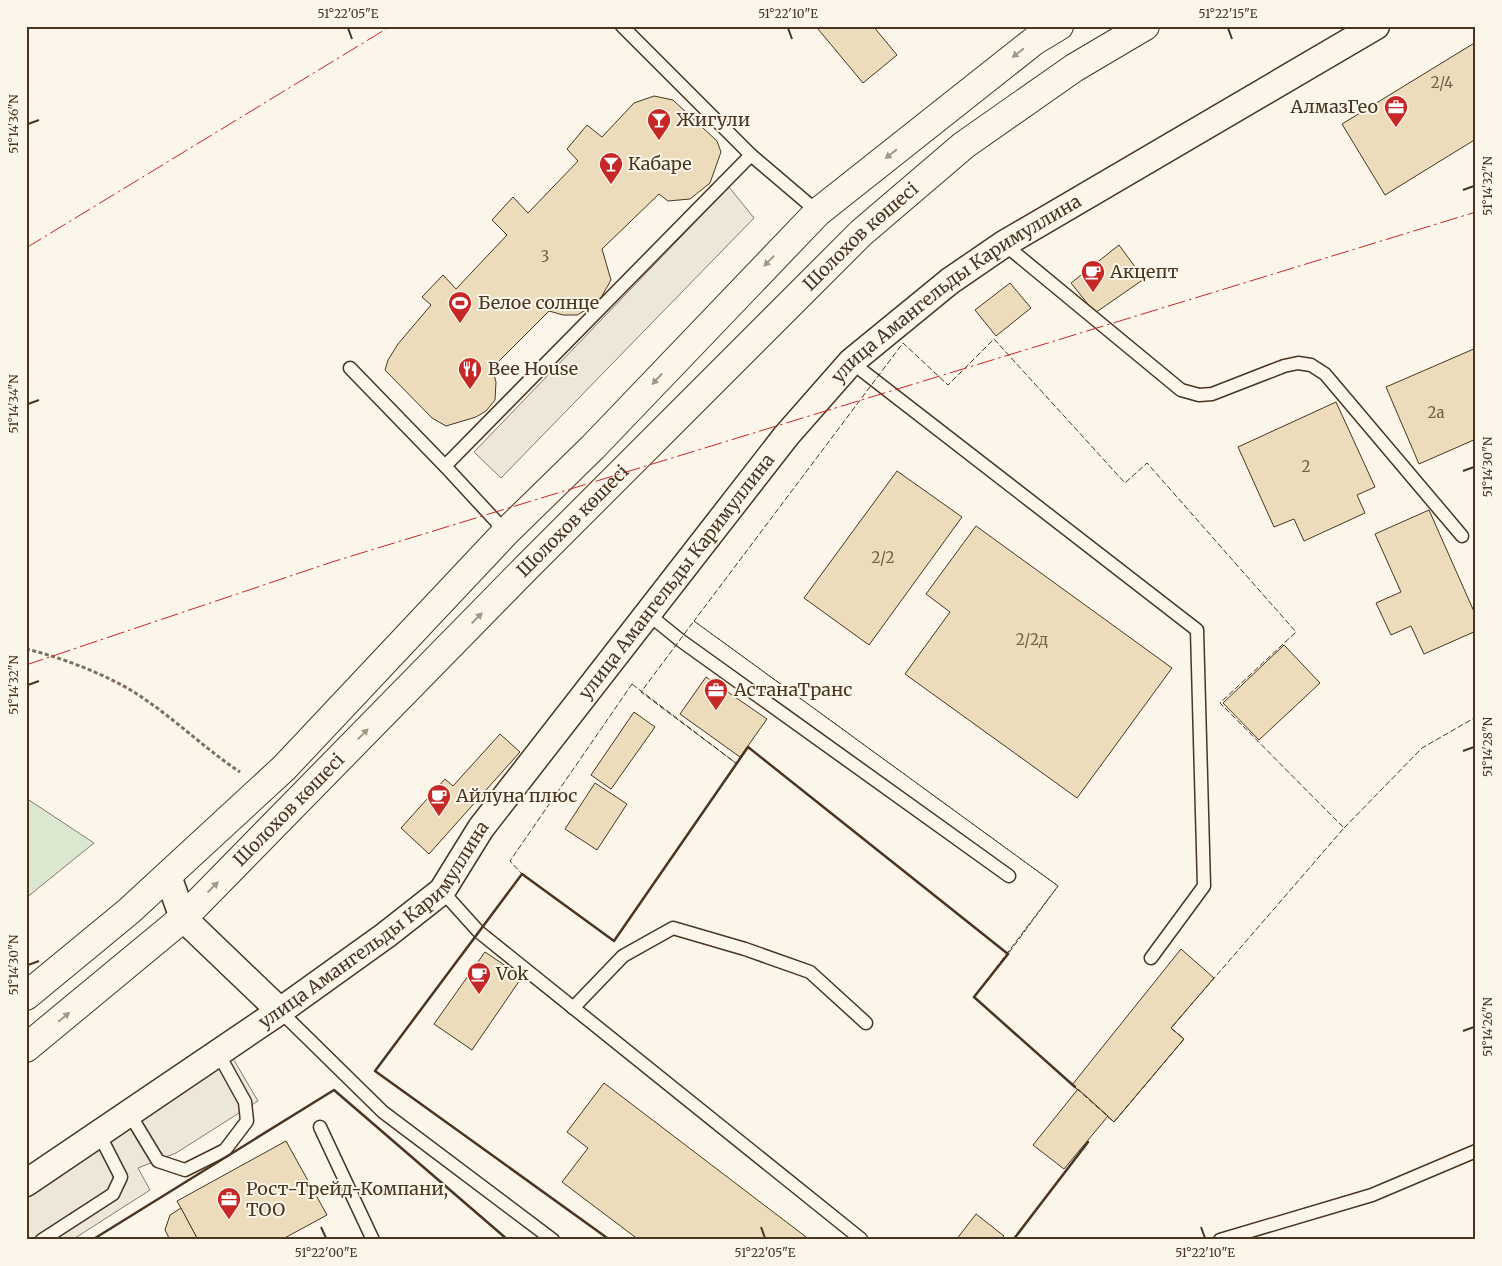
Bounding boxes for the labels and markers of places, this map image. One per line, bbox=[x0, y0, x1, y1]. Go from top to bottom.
office icon: АлмазГео bbox=[1383, 94, 1409, 128]
place label: АлмазГео bbox=[1290, 95, 1378, 118]
bar icon: Жигули bbox=[646, 107, 672, 141]
place label: Жигули bbox=[676, 108, 750, 131]
bar icon: Кабаре bbox=[598, 151, 624, 185]
place label: Кабаре bbox=[628, 152, 692, 175]
cafe icon: Акцепт bbox=[1080, 259, 1106, 293]
place label: Акцепт bbox=[1109, 260, 1178, 283]
sports icon: Белое солнце bbox=[447, 290, 473, 324]
place label: Белое солнце bbox=[478, 291, 599, 314]
restaurant icon: Bee House bbox=[457, 356, 483, 390]
place label: Bee House bbox=[488, 357, 578, 380]
office icon: АстанаТранс bbox=[703, 677, 729, 711]
place label: АстанаТранс bbox=[733, 678, 852, 701]
cafe icon: Айлуна плюс bbox=[426, 783, 452, 817]
place label: Айлуна плюс bbox=[455, 784, 577, 807]
cafe icon: Vok bbox=[466, 961, 492, 995]
place label: Vok bbox=[495, 962, 529, 985]
place label: Рост-Трейд-Компани, ТОО bbox=[246, 1177, 448, 1221]
office icon: Рост-Трейд-Компани, ТОО bbox=[216, 1186, 242, 1220]

